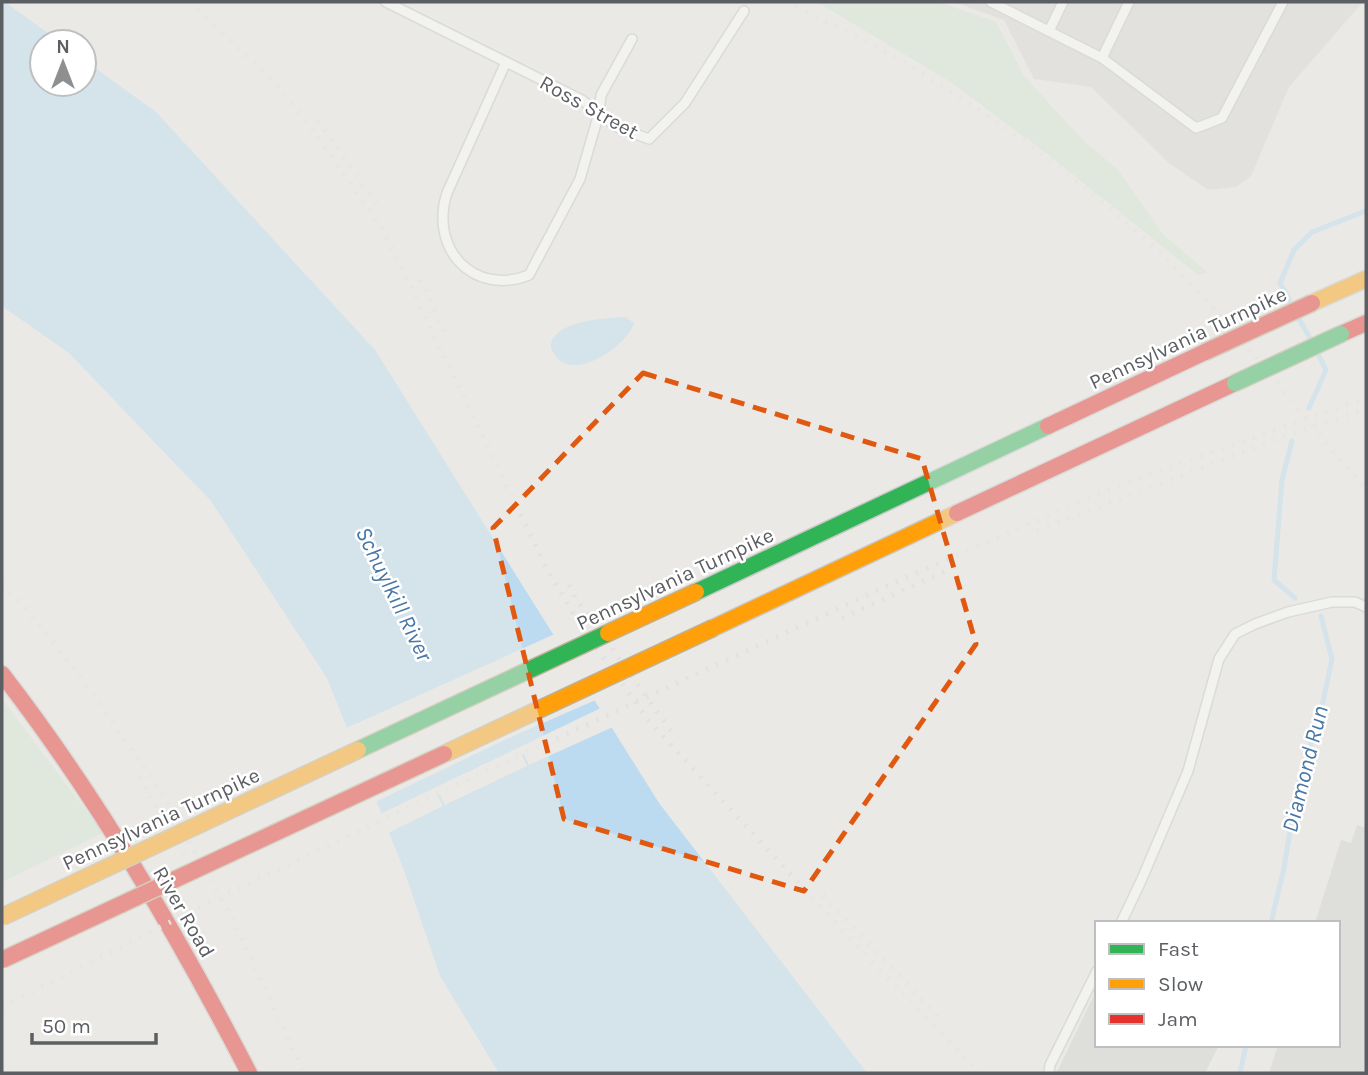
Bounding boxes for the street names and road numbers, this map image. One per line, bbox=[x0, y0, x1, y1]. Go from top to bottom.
street label: Ross Street bbox=[535, 70, 643, 144]
street label: Pennsylvania Turnpike bbox=[1086, 282, 1290, 394]
street label: Pennsylvania Turnpike bbox=[573, 523, 777, 635]
street label: Pennsylvania Turnpike bbox=[59, 763, 263, 875]
street label: River Road bbox=[148, 862, 220, 962]

